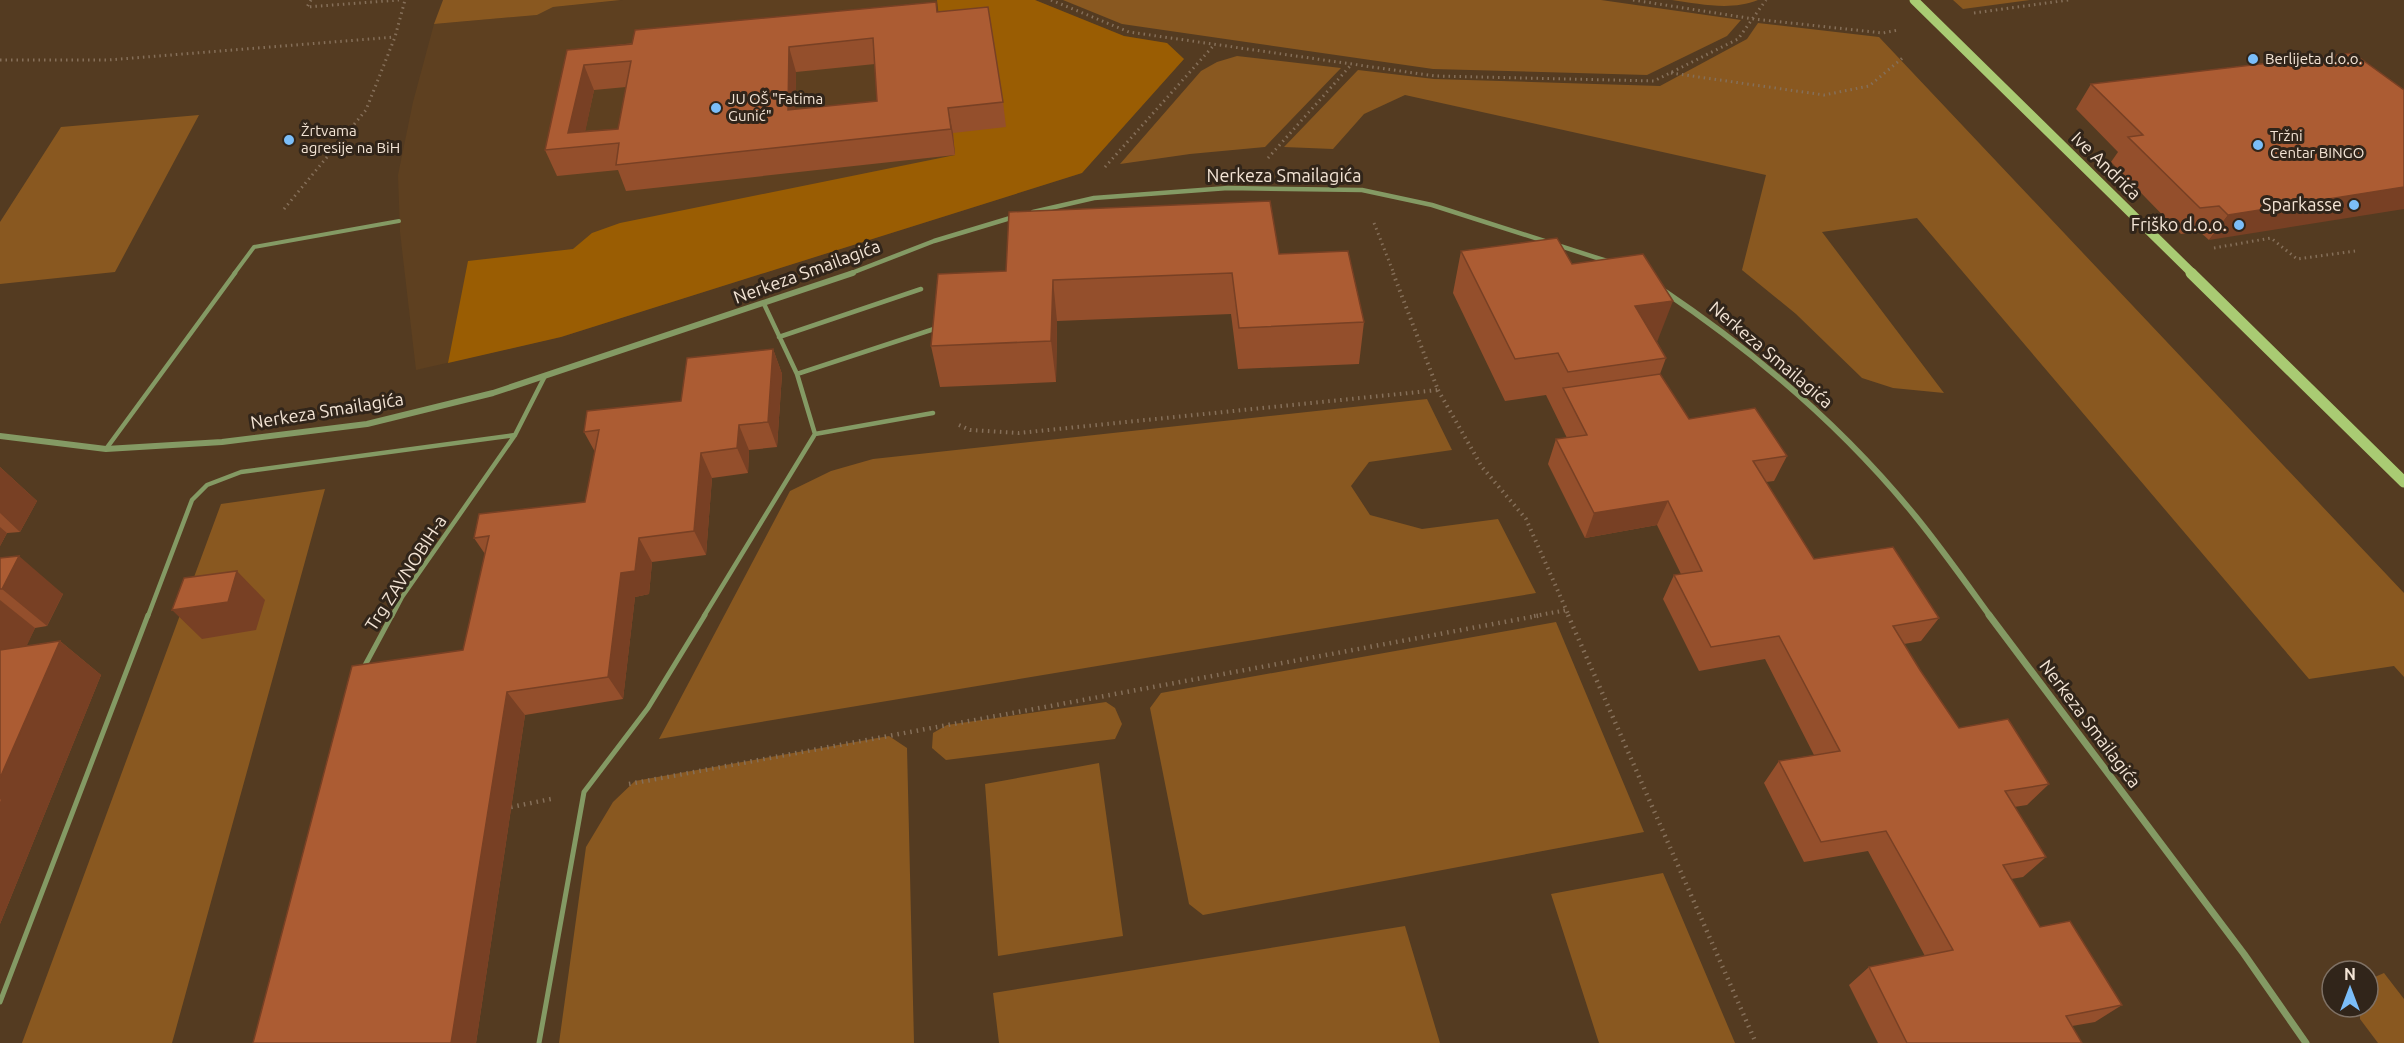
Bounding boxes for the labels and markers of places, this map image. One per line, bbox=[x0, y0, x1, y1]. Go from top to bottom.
place label: Berlijeta d.o.o. bbox=[2265, 50, 2362, 67]
marker: Berlijeta d.o.o. bbox=[2246, 52, 2260, 66]
place label: JU OŠ "Fatima Gunić" bbox=[728, 90, 823, 124]
marker: JU OŠ "Fatima Gunić" bbox=[709, 101, 723, 115]
place label: Žrtvama agresije na BiH bbox=[301, 122, 400, 156]
place label: Tržni Centar BINGO bbox=[2270, 127, 2364, 161]
marker: Žrtvama agresije na BiH bbox=[282, 133, 296, 147]
marker: Tržni Centar BINGO bbox=[2251, 138, 2265, 152]
place label: Sparkasse bbox=[2262, 194, 2342, 214]
marker: Sparkasse bbox=[2347, 198, 2361, 212]
place label: Friško d.o.o. bbox=[2131, 214, 2227, 234]
marker: Friško d.o.o. bbox=[2232, 218, 2246, 232]

